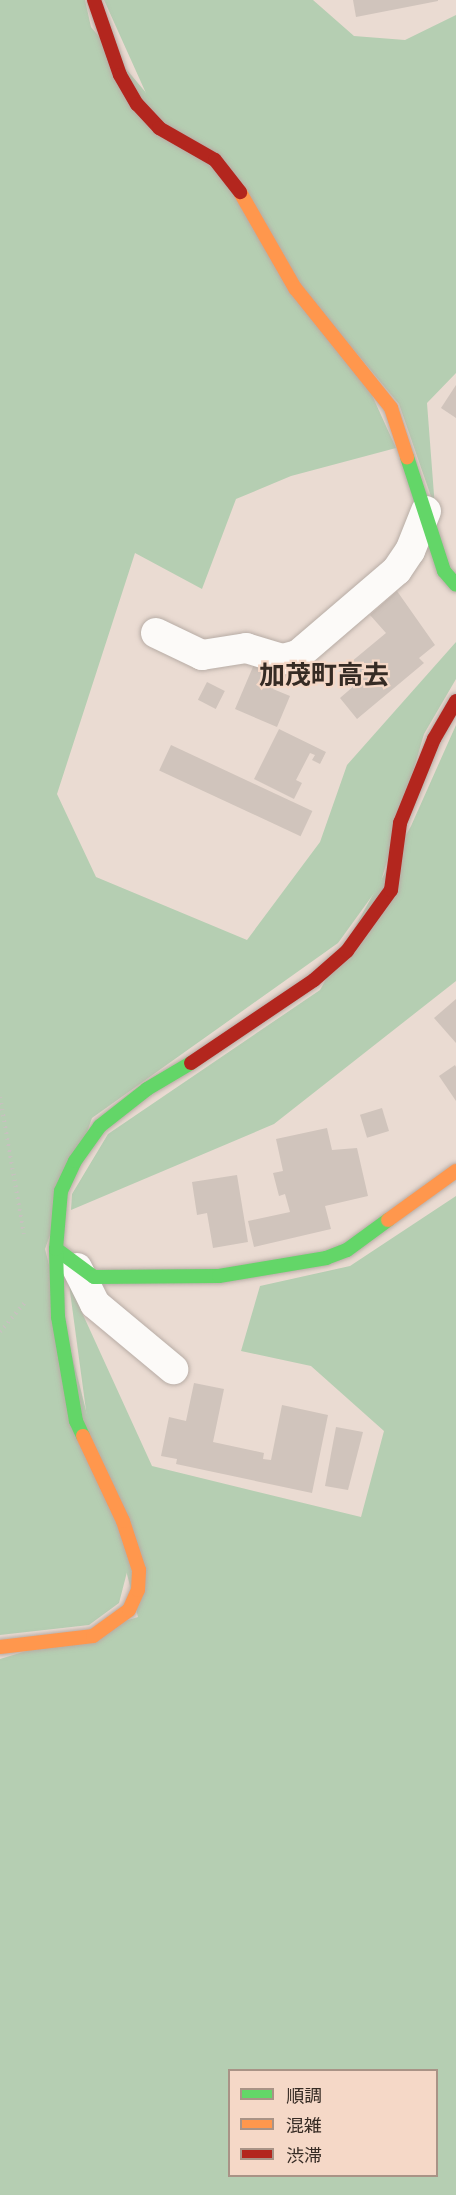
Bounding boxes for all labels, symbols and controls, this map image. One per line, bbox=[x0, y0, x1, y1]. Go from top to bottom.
district label: 加茂町高去 bbox=[259, 661, 389, 693]
legend bbox=[228, 2069, 438, 2177]
text: 順調 bbox=[286, 2086, 322, 2107]
text: 混雑 bbox=[286, 2116, 322, 2137]
text: 渋滞 bbox=[286, 2146, 322, 2167]

